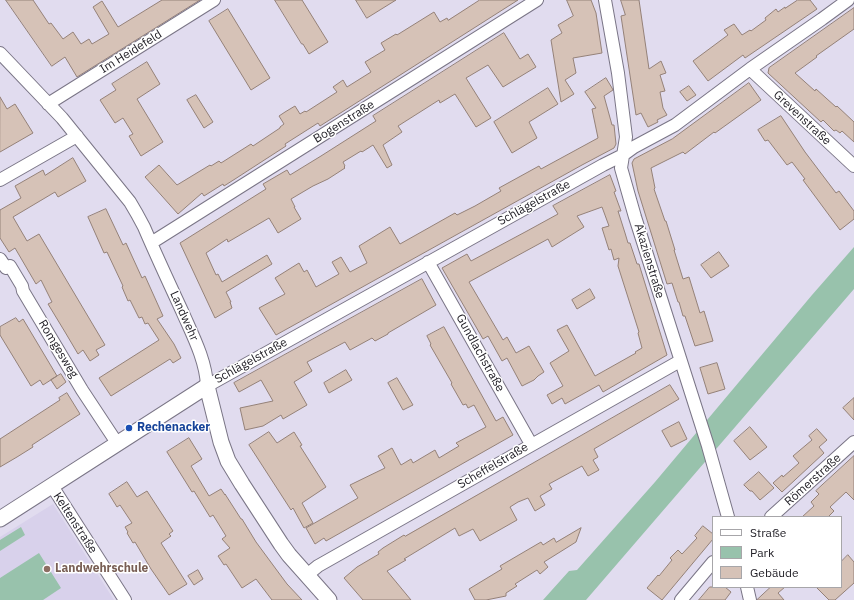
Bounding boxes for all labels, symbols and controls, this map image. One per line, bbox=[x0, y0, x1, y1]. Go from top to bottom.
street label: Im Heidefeld bbox=[97, 27, 165, 77]
street label: Grevenstraße bbox=[770, 88, 834, 148]
street label: Bogenstraße bbox=[311, 98, 377, 146]
street label: Schlägelstraße bbox=[495, 177, 573, 229]
street label: Akazienstraße bbox=[631, 222, 667, 300]
street label: Landwehr bbox=[167, 289, 201, 343]
street label: Gundlachstraße bbox=[453, 312, 507, 394]
street label: Romgesweg bbox=[35, 317, 81, 381]
street label: Schlägelstraße bbox=[212, 335, 290, 387]
place label: Rechenacker bbox=[137, 421, 210, 435]
marker: Rechenacker bbox=[124, 423, 134, 433]
street label: Scheffelstraße bbox=[455, 440, 531, 492]
street label: Römerstraße bbox=[782, 451, 844, 509]
street label: Keltenstraße bbox=[50, 490, 100, 556]
legend bbox=[712, 516, 842, 588]
text: Straße bbox=[750, 525, 786, 540]
text: Park bbox=[750, 545, 774, 560]
place label: Landwehrschule bbox=[55, 562, 148, 576]
marker: Landwehrschule bbox=[42, 564, 52, 574]
text: Gebäude bbox=[750, 565, 799, 580]

